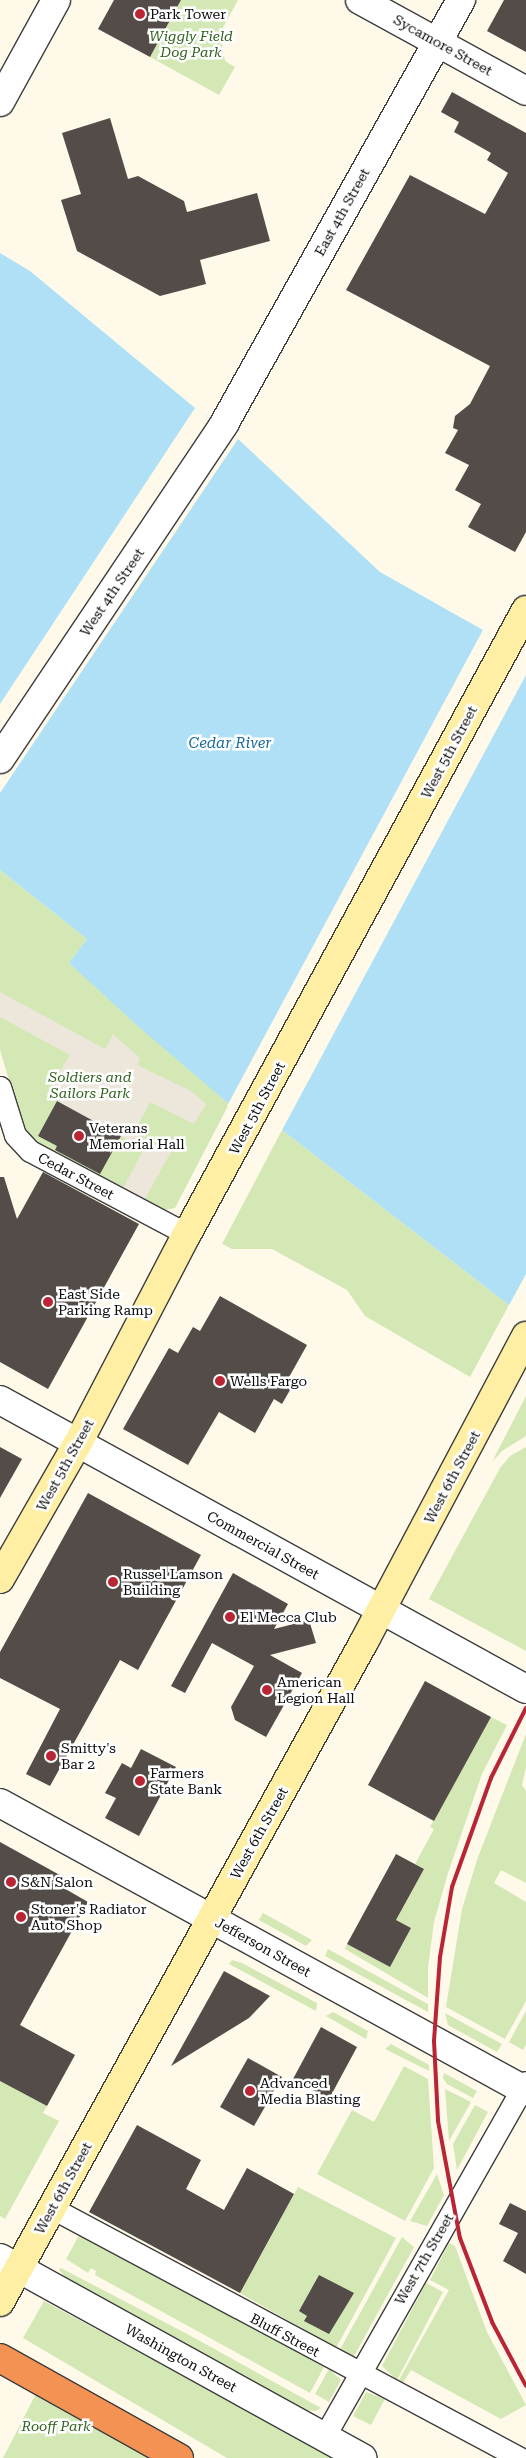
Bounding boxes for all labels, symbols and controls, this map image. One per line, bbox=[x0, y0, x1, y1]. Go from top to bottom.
place label: Park Tower bbox=[150, 6, 226, 22]
marker: Park Tower bbox=[134, 8, 146, 20]
street label: Sycamore Street bbox=[391, 11, 495, 79]
park label: Wiggly Field Dog Park bbox=[149, 28, 233, 60]
street label: East 4th Street bbox=[311, 165, 373, 259]
street label: West 4th Street bbox=[76, 545, 148, 639]
street label: West 5th Street bbox=[418, 703, 480, 801]
water label: Cedar River bbox=[188, 735, 272, 753]
street label: West 5th Street bbox=[226, 1059, 288, 1157]
park label: Soldiers and Sailors Park bbox=[49, 1069, 131, 1102]
place label: Veterans Memorial Hall bbox=[89, 1120, 185, 1152]
marker: Veterans Memorial Hall bbox=[73, 1130, 85, 1142]
street label: Cedar Street bbox=[35, 1149, 117, 1203]
place label: East Side Parking Ramp bbox=[58, 1286, 153, 1318]
marker: East Side Parking Ramp bbox=[42, 1296, 54, 1308]
place label: Wells Fargo bbox=[230, 1373, 307, 1389]
marker: Wells Fargo bbox=[214, 1375, 226, 1387]
street label: West 5th Street bbox=[33, 1416, 97, 1514]
street label: West 6th Street bbox=[421, 1428, 483, 1526]
street label: Commercial Street bbox=[204, 1507, 322, 1583]
place label: Russel Lamson Building bbox=[123, 1566, 223, 1598]
marker: Russel Lamson Building bbox=[107, 1576, 119, 1588]
place label: El Mecca Club bbox=[240, 1609, 337, 1625]
marker: El Mecca Club bbox=[224, 1611, 236, 1623]
place label: American Legion Hall bbox=[277, 1674, 355, 1706]
marker: American Legion Hall bbox=[261, 1684, 273, 1696]
place label: Smitty's Bar 2 bbox=[61, 1740, 116, 1772]
marker: Smitty's Bar 2 bbox=[45, 1750, 57, 1762]
place label: Farmers State Bank bbox=[150, 1765, 222, 1798]
marker: Farmers State Bank bbox=[134, 1775, 146, 1787]
street label: West 6th Street bbox=[227, 1784, 291, 1882]
place label: S&N Salon bbox=[21, 1874, 93, 1890]
marker: S&N Salon bbox=[5, 1876, 17, 1888]
place label: Stoner's Radiator Auto Shop bbox=[31, 1901, 146, 1934]
marker: Stoner's Radiator Auto Shop bbox=[15, 1911, 27, 1923]
street label: Jefferson Street bbox=[212, 1914, 314, 1980]
place label: Advanced Media Blasting bbox=[260, 2075, 360, 2108]
marker: Advanced Media Blasting bbox=[244, 2085, 256, 2097]
street label: West 6th Street bbox=[31, 2139, 95, 2237]
street label: West 7th Street bbox=[391, 2210, 457, 2308]
street label: Bluff Street bbox=[247, 2310, 323, 2360]
street label: Washington Street bbox=[122, 2320, 240, 2396]
park label: Rooff Park bbox=[21, 2418, 91, 2434]

